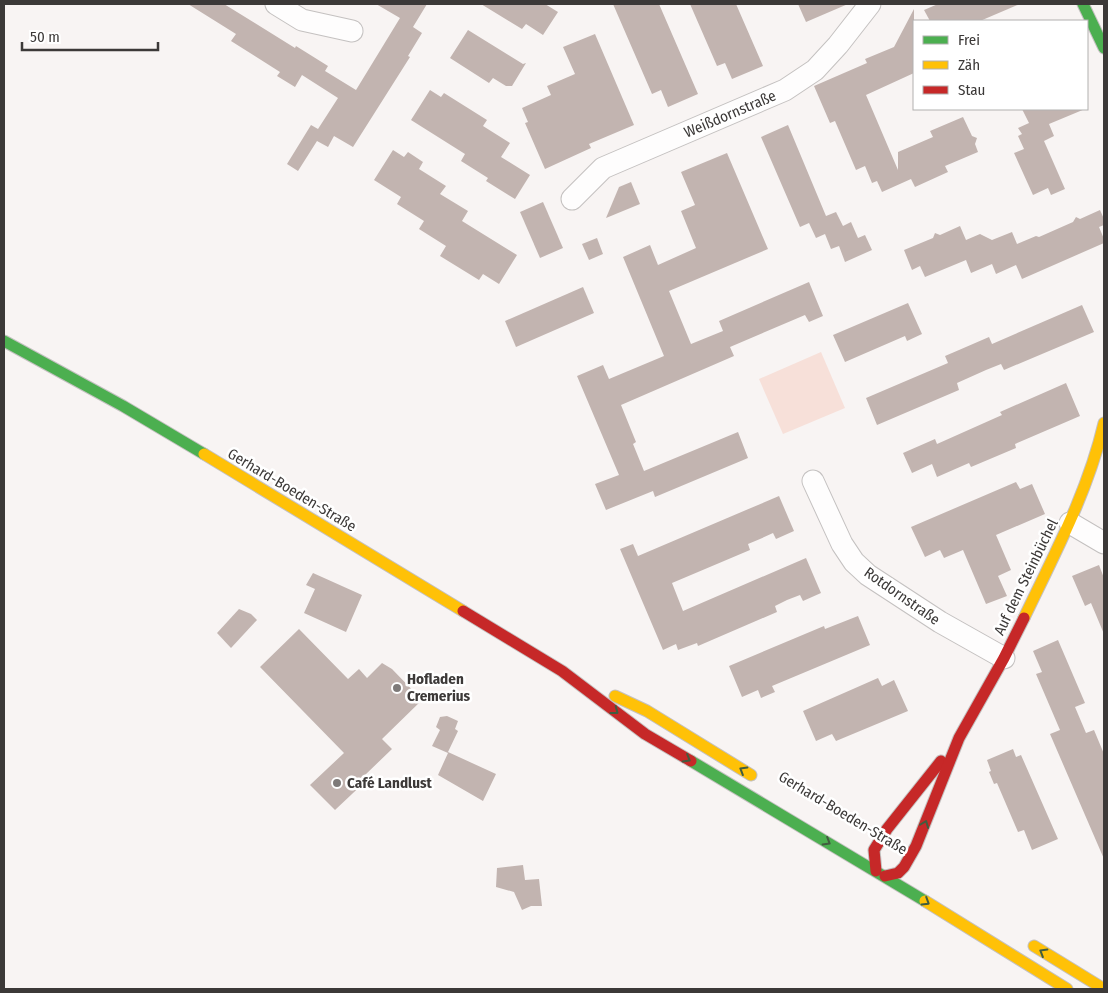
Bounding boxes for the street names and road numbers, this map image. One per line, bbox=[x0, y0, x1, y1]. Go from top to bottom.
street label: Weißdornstraße bbox=[681, 87, 779, 141]
street label: Gerhard-Boeden-Straße bbox=[225, 445, 359, 535]
street label: Auf dem Steinbüchel bbox=[990, 516, 1062, 638]
street label: Rotdornstraße bbox=[861, 563, 943, 629]
street label: Gerhard-Boeden-Straße bbox=[776, 768, 910, 858]

